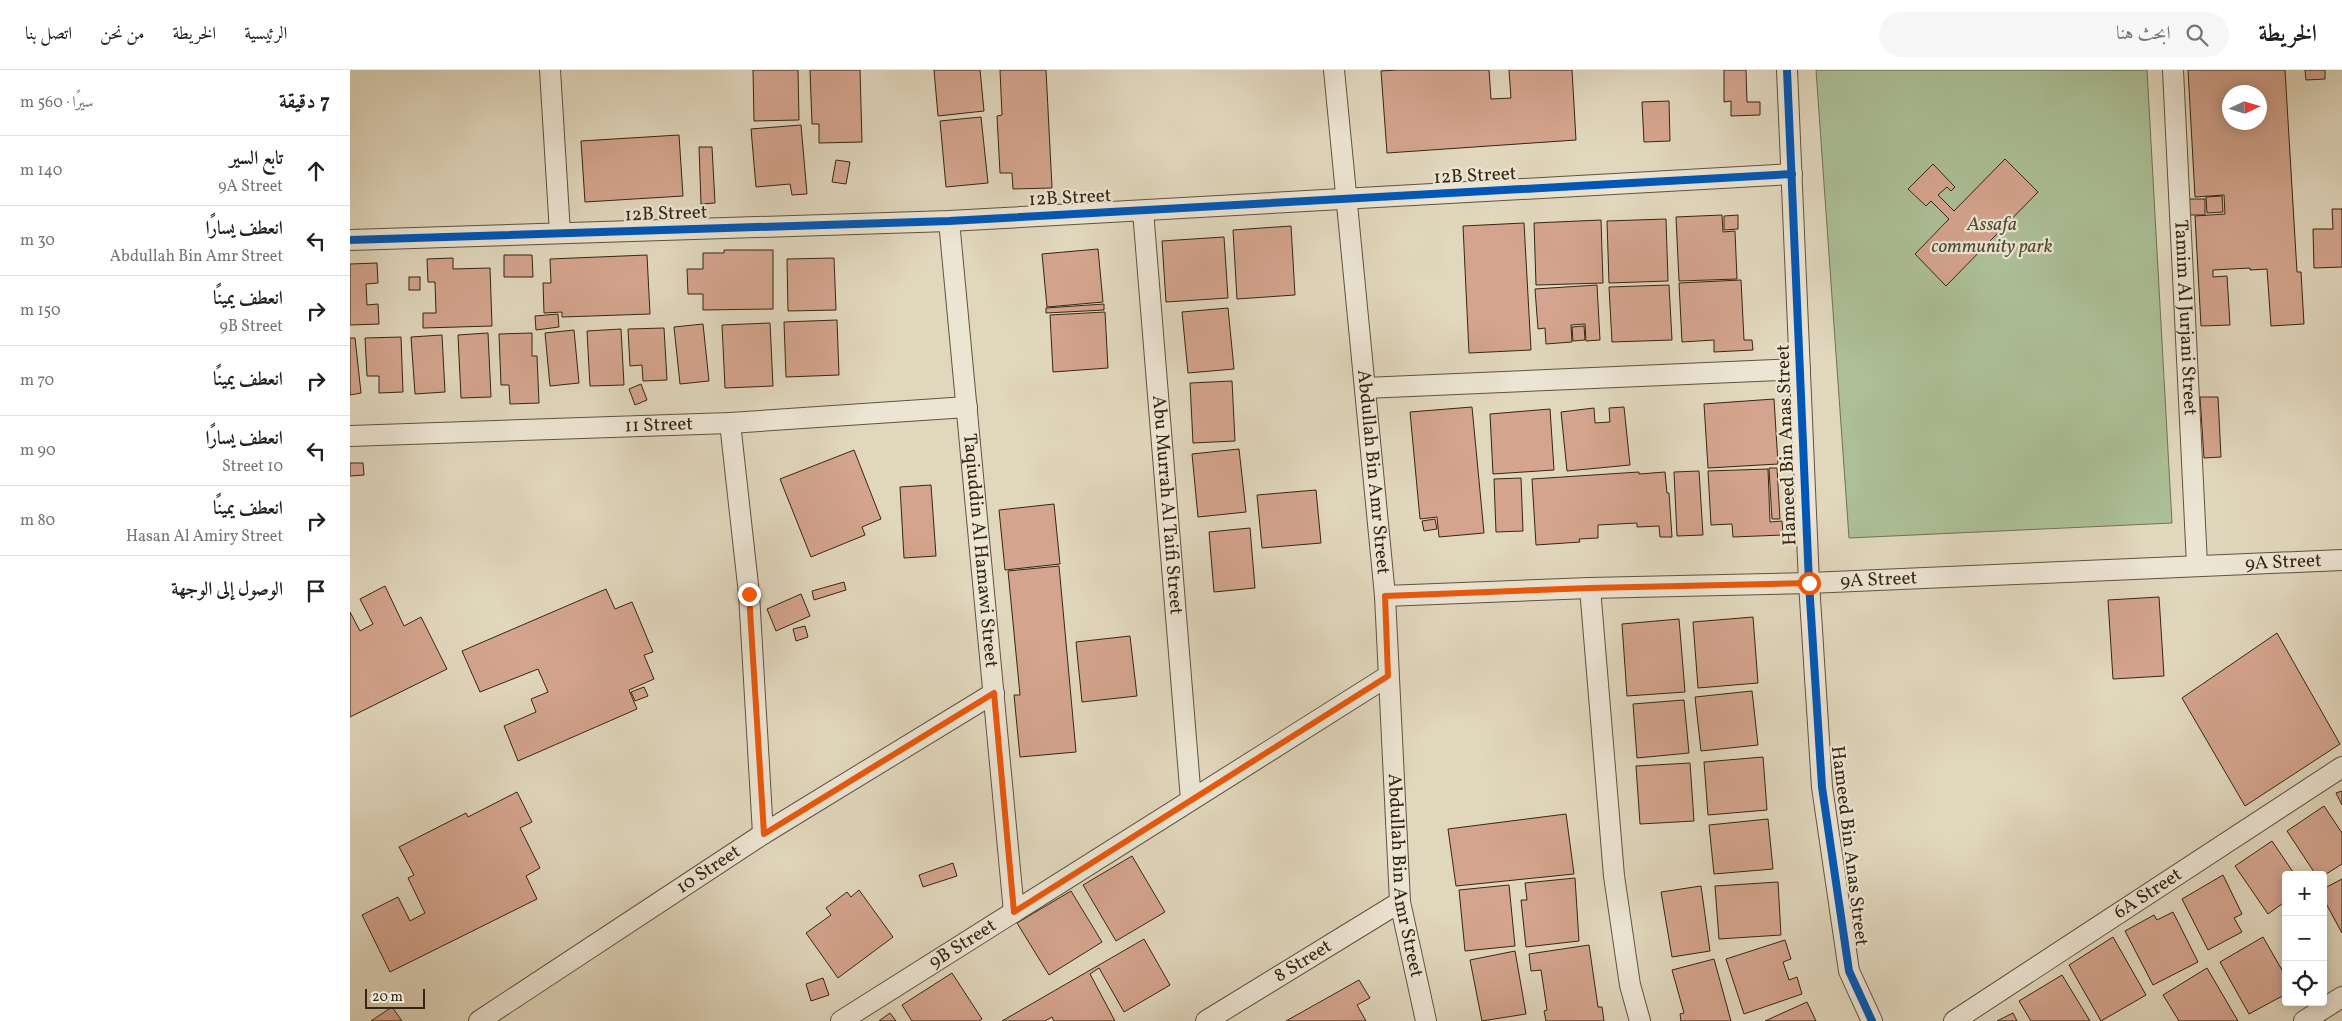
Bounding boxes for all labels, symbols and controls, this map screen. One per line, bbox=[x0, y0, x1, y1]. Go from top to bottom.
search box bbox=[1879, 12, 2229, 57]
text: الخريطة bbox=[2259, 18, 2317, 52]
text: ابحث هنا bbox=[2116, 21, 2171, 47]
icon: search bbox=[2183, 21, 2211, 49]
text: اتصل بنا bbox=[25, 22, 72, 47]
text: من نحن bbox=[100, 22, 144, 47]
text: الخريطة bbox=[172, 22, 216, 47]
text: الرئيسية bbox=[244, 22, 287, 47]
north arrow bbox=[2222, 85, 2267, 130]
text: 7 دقيقة bbox=[279, 88, 330, 117]
text: سيرًا · 560 m bbox=[20, 92, 94, 114]
text: تابع السير bbox=[230, 146, 283, 172]
icon: ahead bbox=[302, 157, 330, 185]
text: 140 m bbox=[20, 160, 62, 182]
street label: 12B Street bbox=[1433, 161, 1517, 191]
text: 9A Street bbox=[218, 176, 283, 198]
street label: 12B Street bbox=[1028, 183, 1112, 213]
street label: 12B Street bbox=[624, 200, 708, 228]
park label: Assafa community park bbox=[1932, 212, 2053, 260]
text: انعطف يسارًا bbox=[205, 216, 283, 242]
street label: Tamim Al Jurjani Street bbox=[2167, 219, 2203, 417]
icon: left bbox=[302, 227, 330, 255]
text: 30 m bbox=[20, 230, 55, 252]
text: Abdullah Bin Amr Street bbox=[110, 246, 283, 268]
text: انعطف يمينًا bbox=[213, 286, 283, 312]
icon: right bbox=[302, 297, 330, 325]
text: 150 m bbox=[20, 300, 61, 322]
text: 9B Street bbox=[220, 316, 283, 338]
street label: Hameed Bin Anas Street bbox=[1770, 343, 1804, 546]
text: انعطف يمينًا bbox=[213, 367, 283, 393]
icon: right bbox=[302, 367, 330, 395]
street label: Abdullah Bin Amr Street bbox=[1350, 368, 1396, 576]
text: 70 m bbox=[20, 370, 54, 392]
street label: Abu Murrah Al Taifi Street bbox=[1145, 394, 1189, 616]
street label: 11 Street bbox=[624, 411, 694, 440]
text: انعطف يسارًا bbox=[205, 426, 283, 452]
street label: Taqiuddin Al Hamawi Street bbox=[956, 432, 1004, 669]
icon: left bbox=[302, 437, 330, 465]
text: 90 m bbox=[20, 440, 56, 462]
text: 10 Street bbox=[222, 456, 283, 478]
text: انعطف يمينًا bbox=[213, 496, 283, 522]
icon: right bbox=[302, 507, 330, 535]
text: 80 m bbox=[20, 510, 55, 532]
text: Hasan Al Amiry Street bbox=[126, 526, 283, 548]
street label: 9A Street bbox=[2244, 548, 2323, 577]
street label: 9A Street bbox=[1840, 565, 1918, 595]
route start bbox=[1798, 572, 1821, 595]
text: الوصول إلى الوجهة bbox=[171, 577, 283, 603]
icon: arrive bbox=[302, 577, 330, 605]
route end bbox=[738, 583, 761, 606]
street label: Hameed Bin Anas Street bbox=[1824, 744, 1874, 948]
street label: Abdullah Bin Amr Street bbox=[1381, 773, 1429, 980]
street label: 10 Street bbox=[671, 839, 746, 901]
street label: 6A Street bbox=[2109, 862, 2188, 926]
map controls bbox=[2282, 871, 2327, 1006]
button: + bbox=[2282, 871, 2327, 916]
street label: 9B Street bbox=[924, 913, 1002, 975]
button: − bbox=[2282, 916, 2327, 961]
street label: 8 Street bbox=[1269, 934, 1337, 989]
button: locate bbox=[2282, 961, 2327, 1006]
scale bar bbox=[365, 986, 425, 1009]
text: 20 m bbox=[372, 988, 403, 1007]

